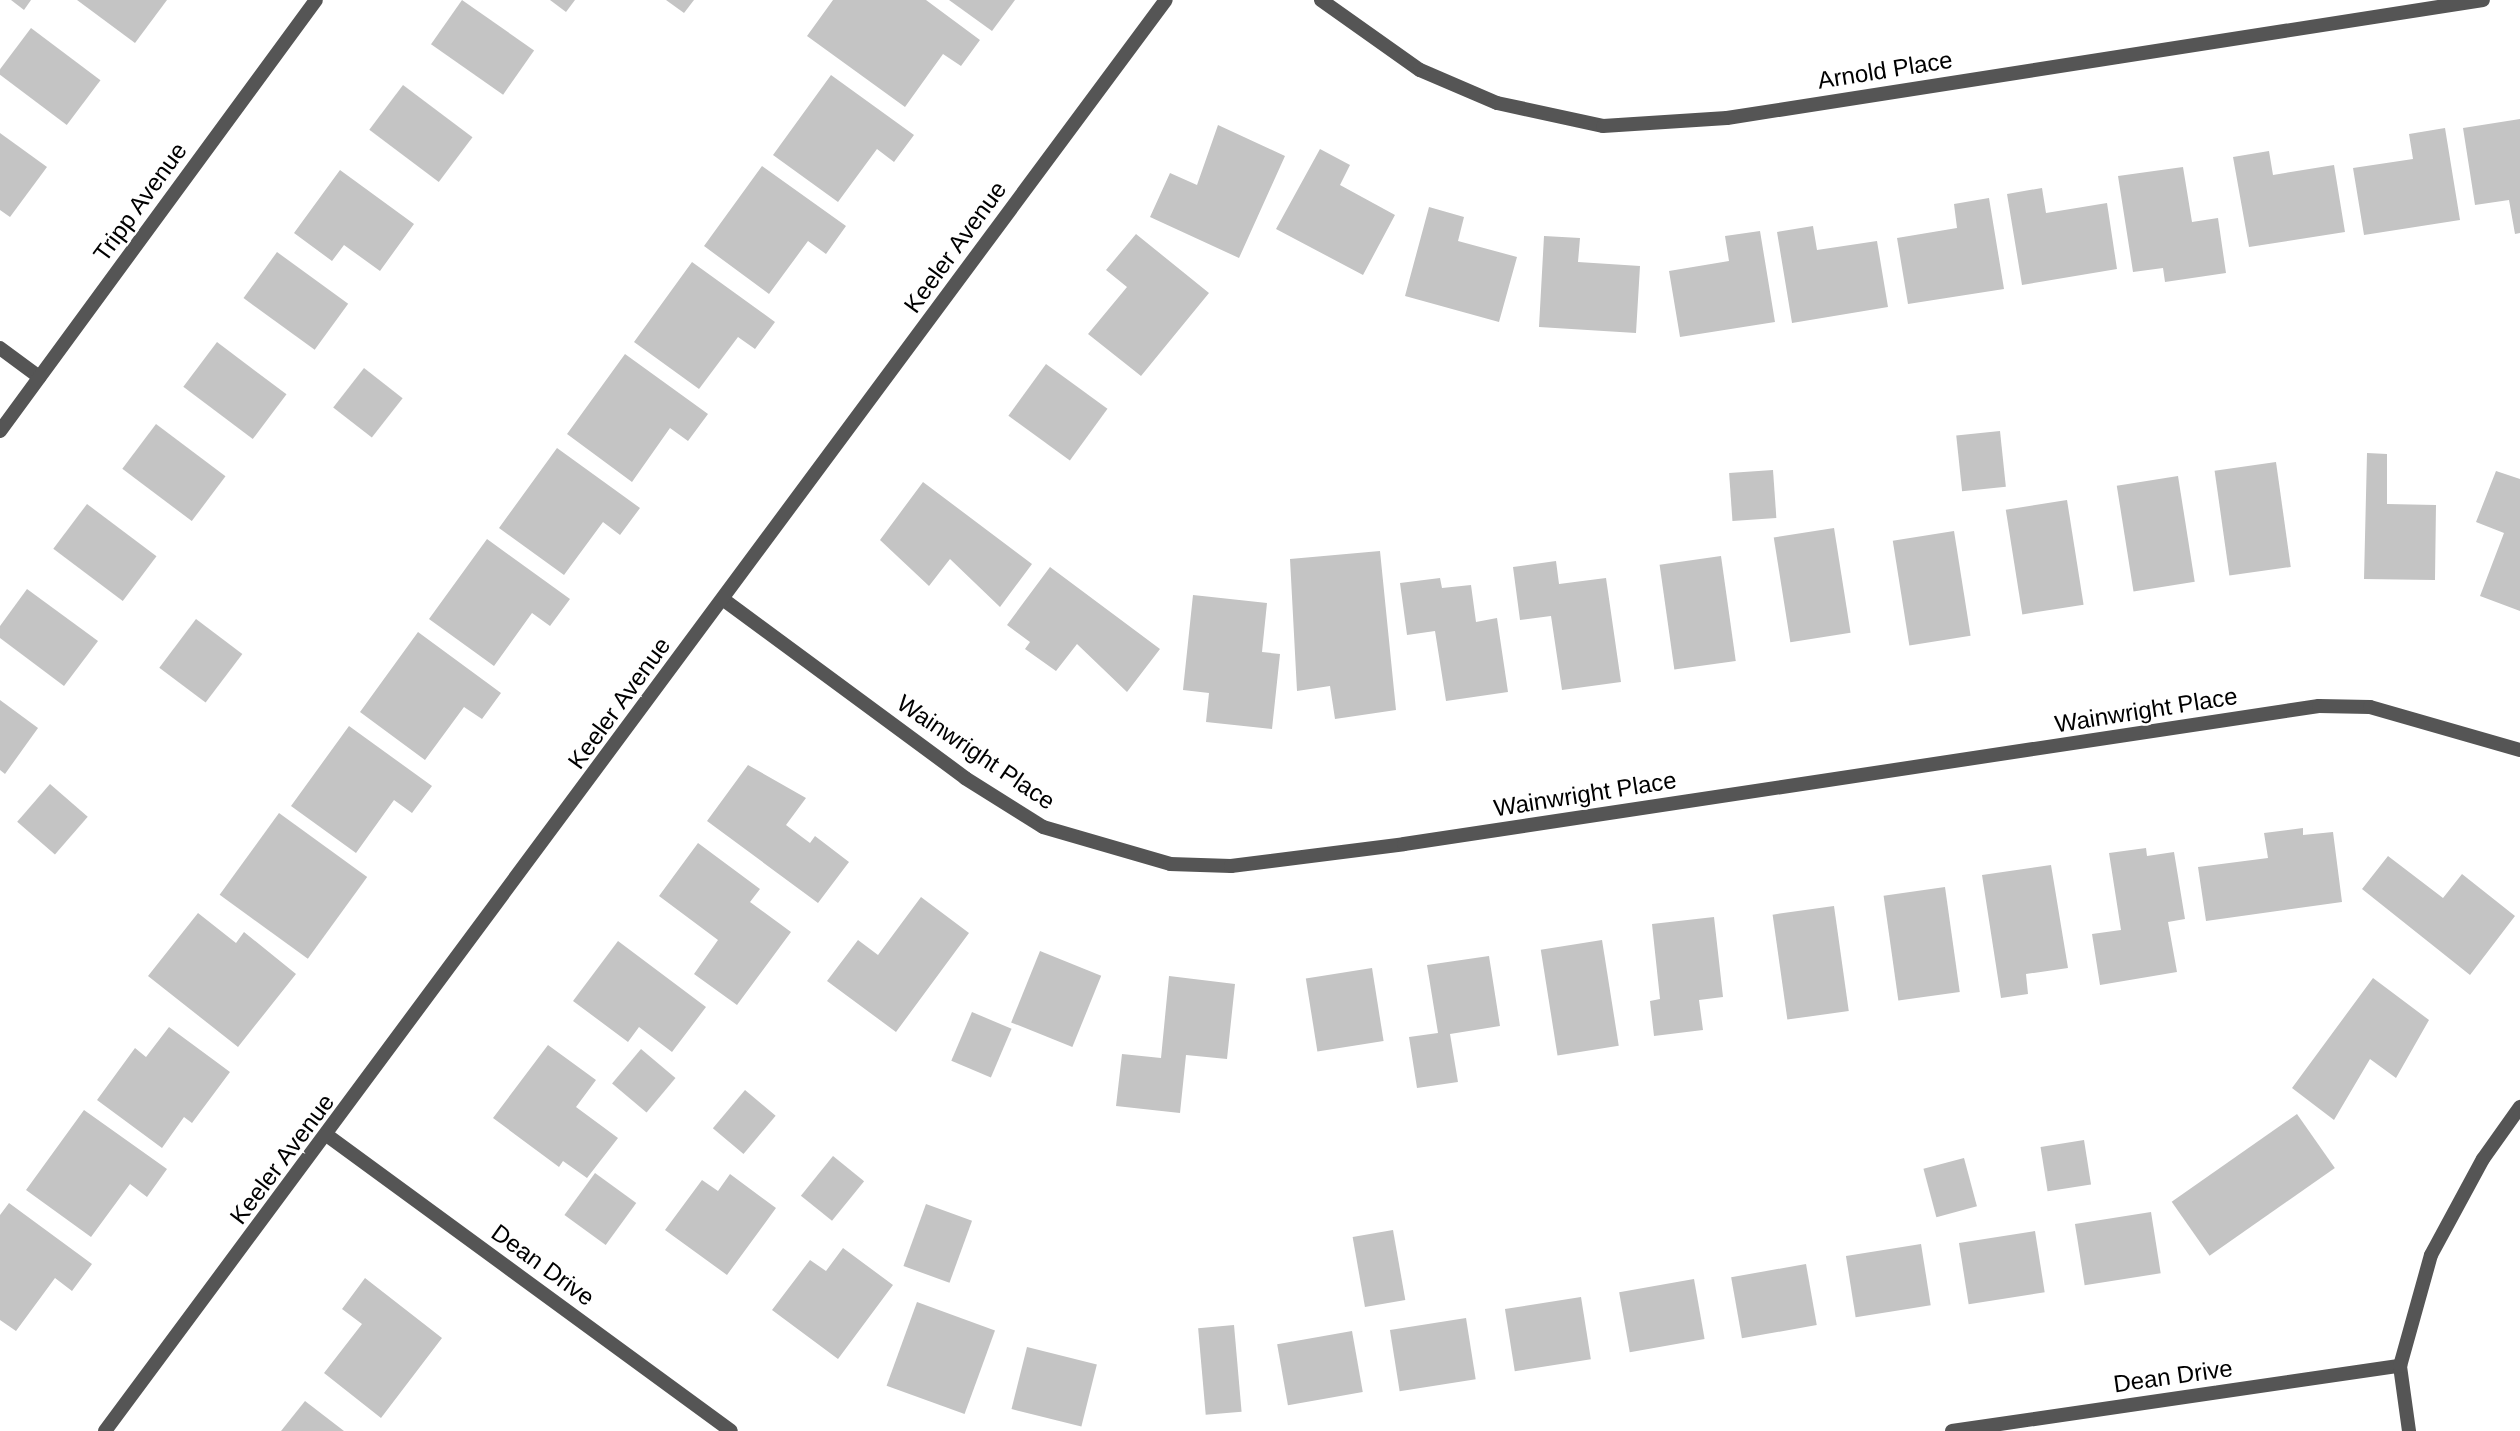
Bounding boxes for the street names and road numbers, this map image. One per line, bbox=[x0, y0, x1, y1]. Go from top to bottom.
street label: Arnold Place bbox=[1816, 45, 1954, 95]
street label: Tripp Avenue bbox=[87, 136, 193, 268]
street label: Keeler Avenue bbox=[897, 175, 1013, 319]
street label: Keeler Avenue bbox=[561, 631, 677, 775]
street label: Wainwright Place bbox=[2053, 681, 2239, 739]
street label: Wainwright Place bbox=[891, 688, 1061, 816]
street label: Wainwright Place bbox=[1492, 765, 1678, 823]
street label: Keeler Avenue bbox=[223, 1088, 341, 1230]
street label: Dean Drive bbox=[486, 1218, 600, 1312]
street label: Dean Drive bbox=[2112, 1353, 2234, 1399]

